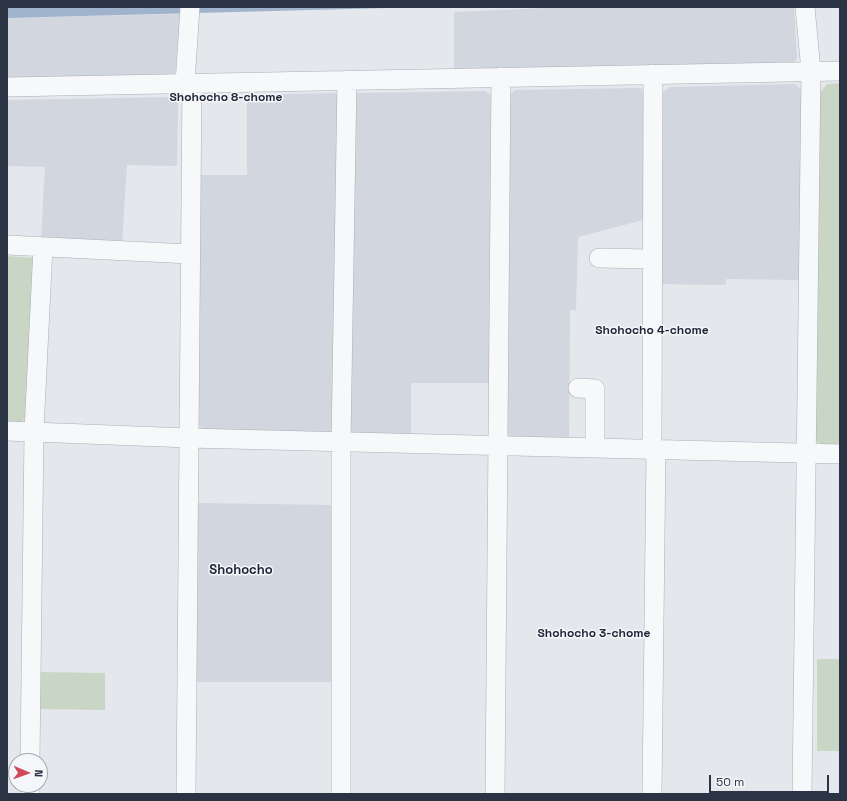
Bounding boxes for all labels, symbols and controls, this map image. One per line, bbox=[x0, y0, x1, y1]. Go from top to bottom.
district label: Shohocho 8-chome bbox=[170, 91, 282, 105]
district label: Shohocho 4-chome bbox=[595, 324, 709, 338]
district label: Shohocho bbox=[209, 562, 273, 578]
district label: Shohocho 3-chome bbox=[538, 627, 650, 641]
north arrow bbox=[8, 753, 48, 793]
scale bar bbox=[711, 767, 831, 793]
text: N bbox=[32, 769, 46, 777]
text: 50 m bbox=[716, 774, 744, 790]

